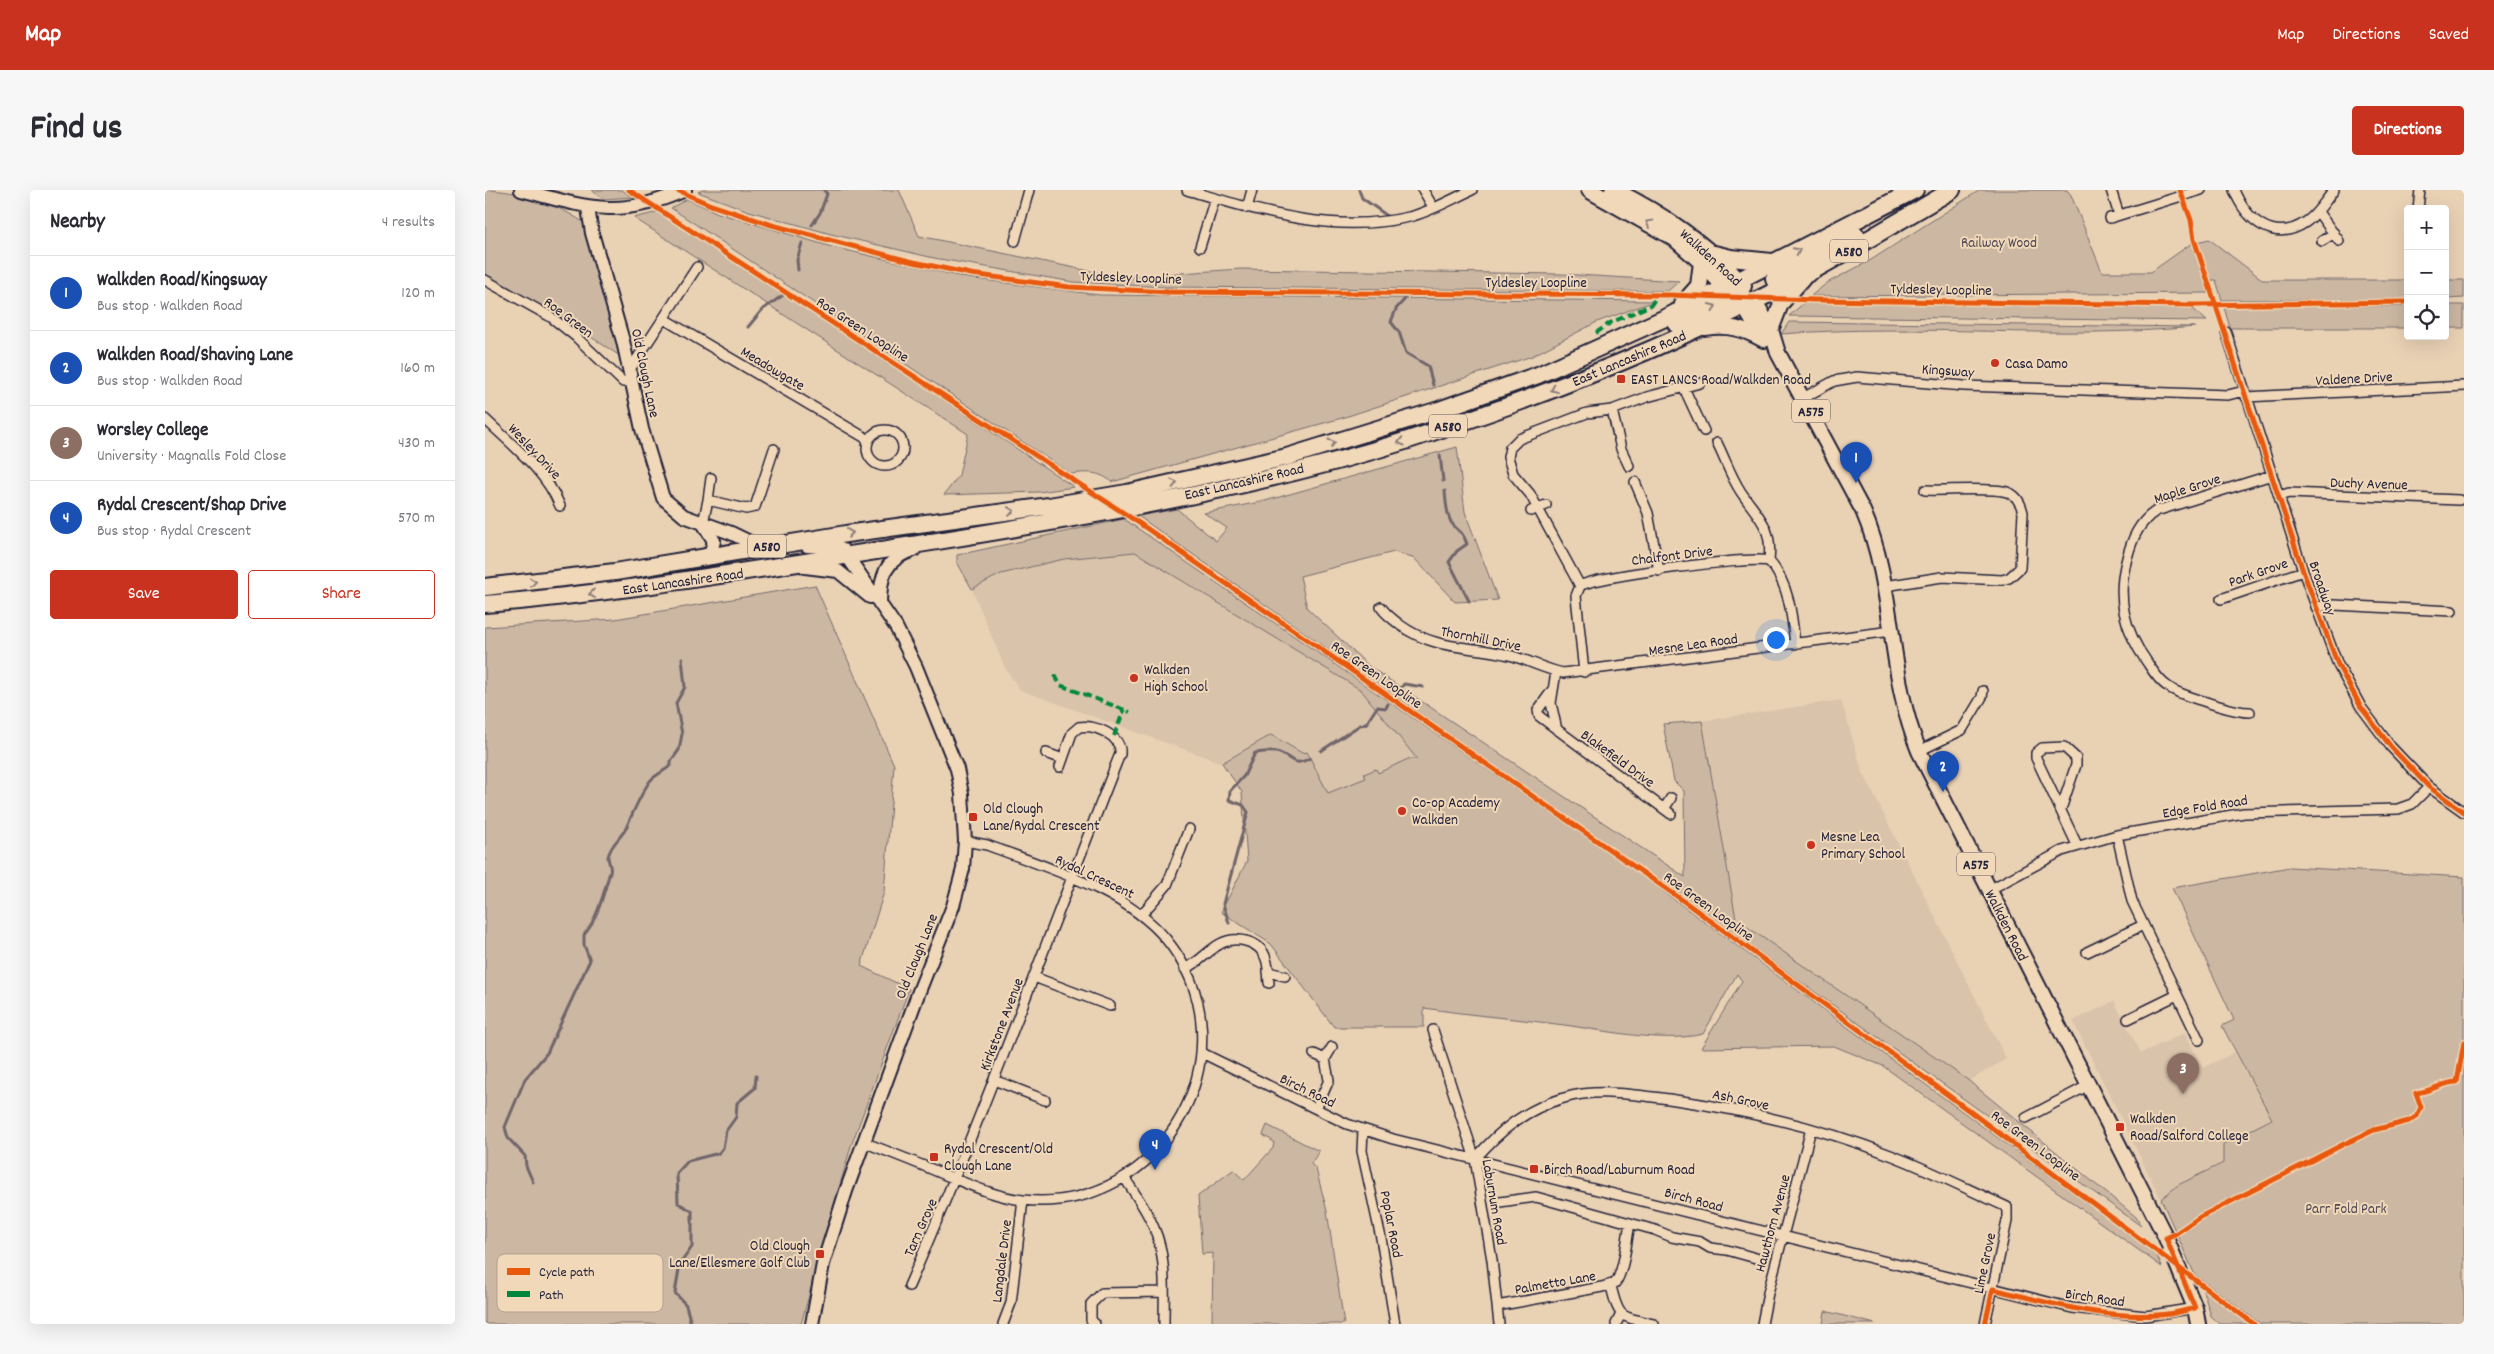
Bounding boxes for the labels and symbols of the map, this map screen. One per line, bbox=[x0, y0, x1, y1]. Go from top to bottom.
one-way arrow bbox=[1646, 219, 1655, 229]
street label: Walkden Road bbox=[1674, 224, 1746, 293]
park label: Railway Wood bbox=[1961, 233, 2037, 255]
road number: A580 bbox=[1830, 239, 1868, 262]
one-way arrow bbox=[1792, 247, 1801, 257]
street label: Tyldesley Loopline bbox=[1080, 266, 1182, 292]
street label: Tyldesley Loopline bbox=[1485, 273, 1587, 295]
street label: Tyldesley Loopline bbox=[1890, 279, 1992, 303]
street label: Roe Green Loopline bbox=[811, 292, 913, 369]
street label: Roe Green bbox=[538, 293, 597, 345]
one-way arrow bbox=[1708, 303, 1717, 313]
street label: East Lancashire Road bbox=[1569, 326, 1690, 394]
street label: Old Clough Lane bbox=[624, 327, 664, 420]
street label: Meadowgate bbox=[736, 342, 809, 398]
place label: Casa Damo bbox=[2005, 354, 2068, 376]
marker: Casa Damo bbox=[1989, 357, 2001, 369]
street label: Kingsway bbox=[1921, 359, 1976, 385]
street label: Valdene Drive bbox=[2315, 367, 2394, 393]
place label: EAST LANCS Road/Walkden Road bbox=[1631, 370, 1811, 392]
marker: EAST LANCS Road/Walkden Road bbox=[1615, 373, 1627, 385]
one-way arrow bbox=[1550, 383, 1559, 393]
road number: A575 bbox=[1792, 400, 1830, 422]
road number: A580 bbox=[1429, 415, 1467, 438]
street label: Wesley Drive bbox=[502, 419, 566, 486]
one-way arrow bbox=[1397, 436, 1405, 446]
one-way arrow bbox=[1327, 439, 1335, 449]
pin: 1 bbox=[1840, 442, 1872, 483]
street label: East Lancashire Road bbox=[1183, 459, 1306, 507]
street label: Maple Grove bbox=[2151, 469, 2224, 511]
street label: Duchy Avenue bbox=[2330, 473, 2409, 497]
one-way arrow bbox=[1170, 478, 1179, 489]
one-way arrow bbox=[1007, 506, 1015, 517]
one-way arrow bbox=[846, 528, 854, 539]
road number: A580 bbox=[748, 534, 786, 558]
street label: Chalfont Drive bbox=[1630, 541, 1714, 573]
street label: Park Grove bbox=[2226, 553, 2292, 594]
street label: Broadway bbox=[2302, 558, 2341, 620]
street label: East Lancashire Road bbox=[621, 564, 745, 602]
one-way arrow bbox=[530, 577, 538, 588]
one-way arrow bbox=[587, 588, 596, 598]
street label: Thornhill Drive bbox=[1439, 621, 1523, 659]
your location bbox=[1763, 627, 1789, 653]
street label: Mesne Lea Road bbox=[1647, 629, 1739, 663]
street label: Roe Green Loopline bbox=[1326, 636, 1426, 716]
place label: Walkden High School bbox=[1144, 660, 1208, 699]
marker: Walkden High School bbox=[1128, 672, 1140, 684]
street label: Blakefield Drive bbox=[1575, 725, 1659, 794]
pin: 2 bbox=[1927, 751, 1959, 792]
street label: Edge Fold Road bbox=[2161, 790, 2249, 826]
place label: Co-op Academy Walkden bbox=[1412, 793, 1500, 832]
place label: Old Clough Lane/Rydal Crescent bbox=[983, 799, 1100, 838]
marker: Co-op Academy Walkden bbox=[1396, 805, 1408, 817]
marker: Old Clough Lane/Rydal Crescent bbox=[967, 811, 979, 823]
place label: Mesne Lea Primary School bbox=[1821, 827, 1905, 866]
marker: Mesne Lea Primary School bbox=[1805, 839, 1817, 851]
street label: Rydal Crescent bbox=[1051, 850, 1138, 906]
road number: A575 bbox=[1957, 852, 1995, 876]
street label: Roe Green Loopline bbox=[1658, 867, 1758, 948]
street label: Walkden Road bbox=[1978, 886, 2033, 965]
street label: Old Clough Lane bbox=[891, 910, 945, 1003]
street label: Kirkstone Avenue bbox=[975, 975, 1031, 1074]
pin: 3 bbox=[2167, 1053, 2199, 1094]
street label: Birch Road bbox=[1275, 1069, 1339, 1115]
street label: Ash Grove bbox=[1710, 1084, 1771, 1118]
street label: Roe Green Loopline bbox=[1985, 1106, 2084, 1188]
place label: Walkden Road/Salford College bbox=[2130, 1109, 2249, 1148]
marker: Walkden Road/Salford College bbox=[2114, 1121, 2126, 1133]
pin: 4 bbox=[1139, 1129, 1171, 1170]
place label: Rydal Crescent/Old Clough Lane bbox=[944, 1139, 1053, 1178]
marker: Rydal Crescent/Old Clough Lane bbox=[928, 1151, 940, 1163]
street label: Laburnum Road bbox=[1475, 1158, 1511, 1247]
place label: Birch Road/Laburnum Road bbox=[1544, 1160, 1695, 1182]
marker: Birch Road/Laburnum Road bbox=[1528, 1163, 1540, 1175]
street label: Hawthorn Avenue bbox=[1750, 1172, 1798, 1275]
street label: Birch Road bbox=[1662, 1183, 1725, 1219]
street label: Poplar Road bbox=[1373, 1189, 1407, 1260]
street label: Tarn Grove bbox=[899, 1195, 945, 1260]
park label: Parr Fold Park bbox=[2305, 1199, 2387, 1221]
street label: Langdale Drive bbox=[987, 1218, 1019, 1304]
street label: Lime Grove bbox=[1969, 1230, 2003, 1296]
place label: Old Clough Lane/Ellesmere Golf Club bbox=[669, 1236, 810, 1275]
marker: Old Clough Lane/Ellesmere Golf Club bbox=[814, 1248, 826, 1260]
legend bbox=[497, 1254, 663, 1312]
text: Cycle path bbox=[539, 1263, 595, 1283]
street label: Palmetto Lane bbox=[1513, 1266, 1598, 1302]
street label: Birch Road bbox=[2064, 1284, 2126, 1314]
text: Path bbox=[539, 1286, 564, 1306]

